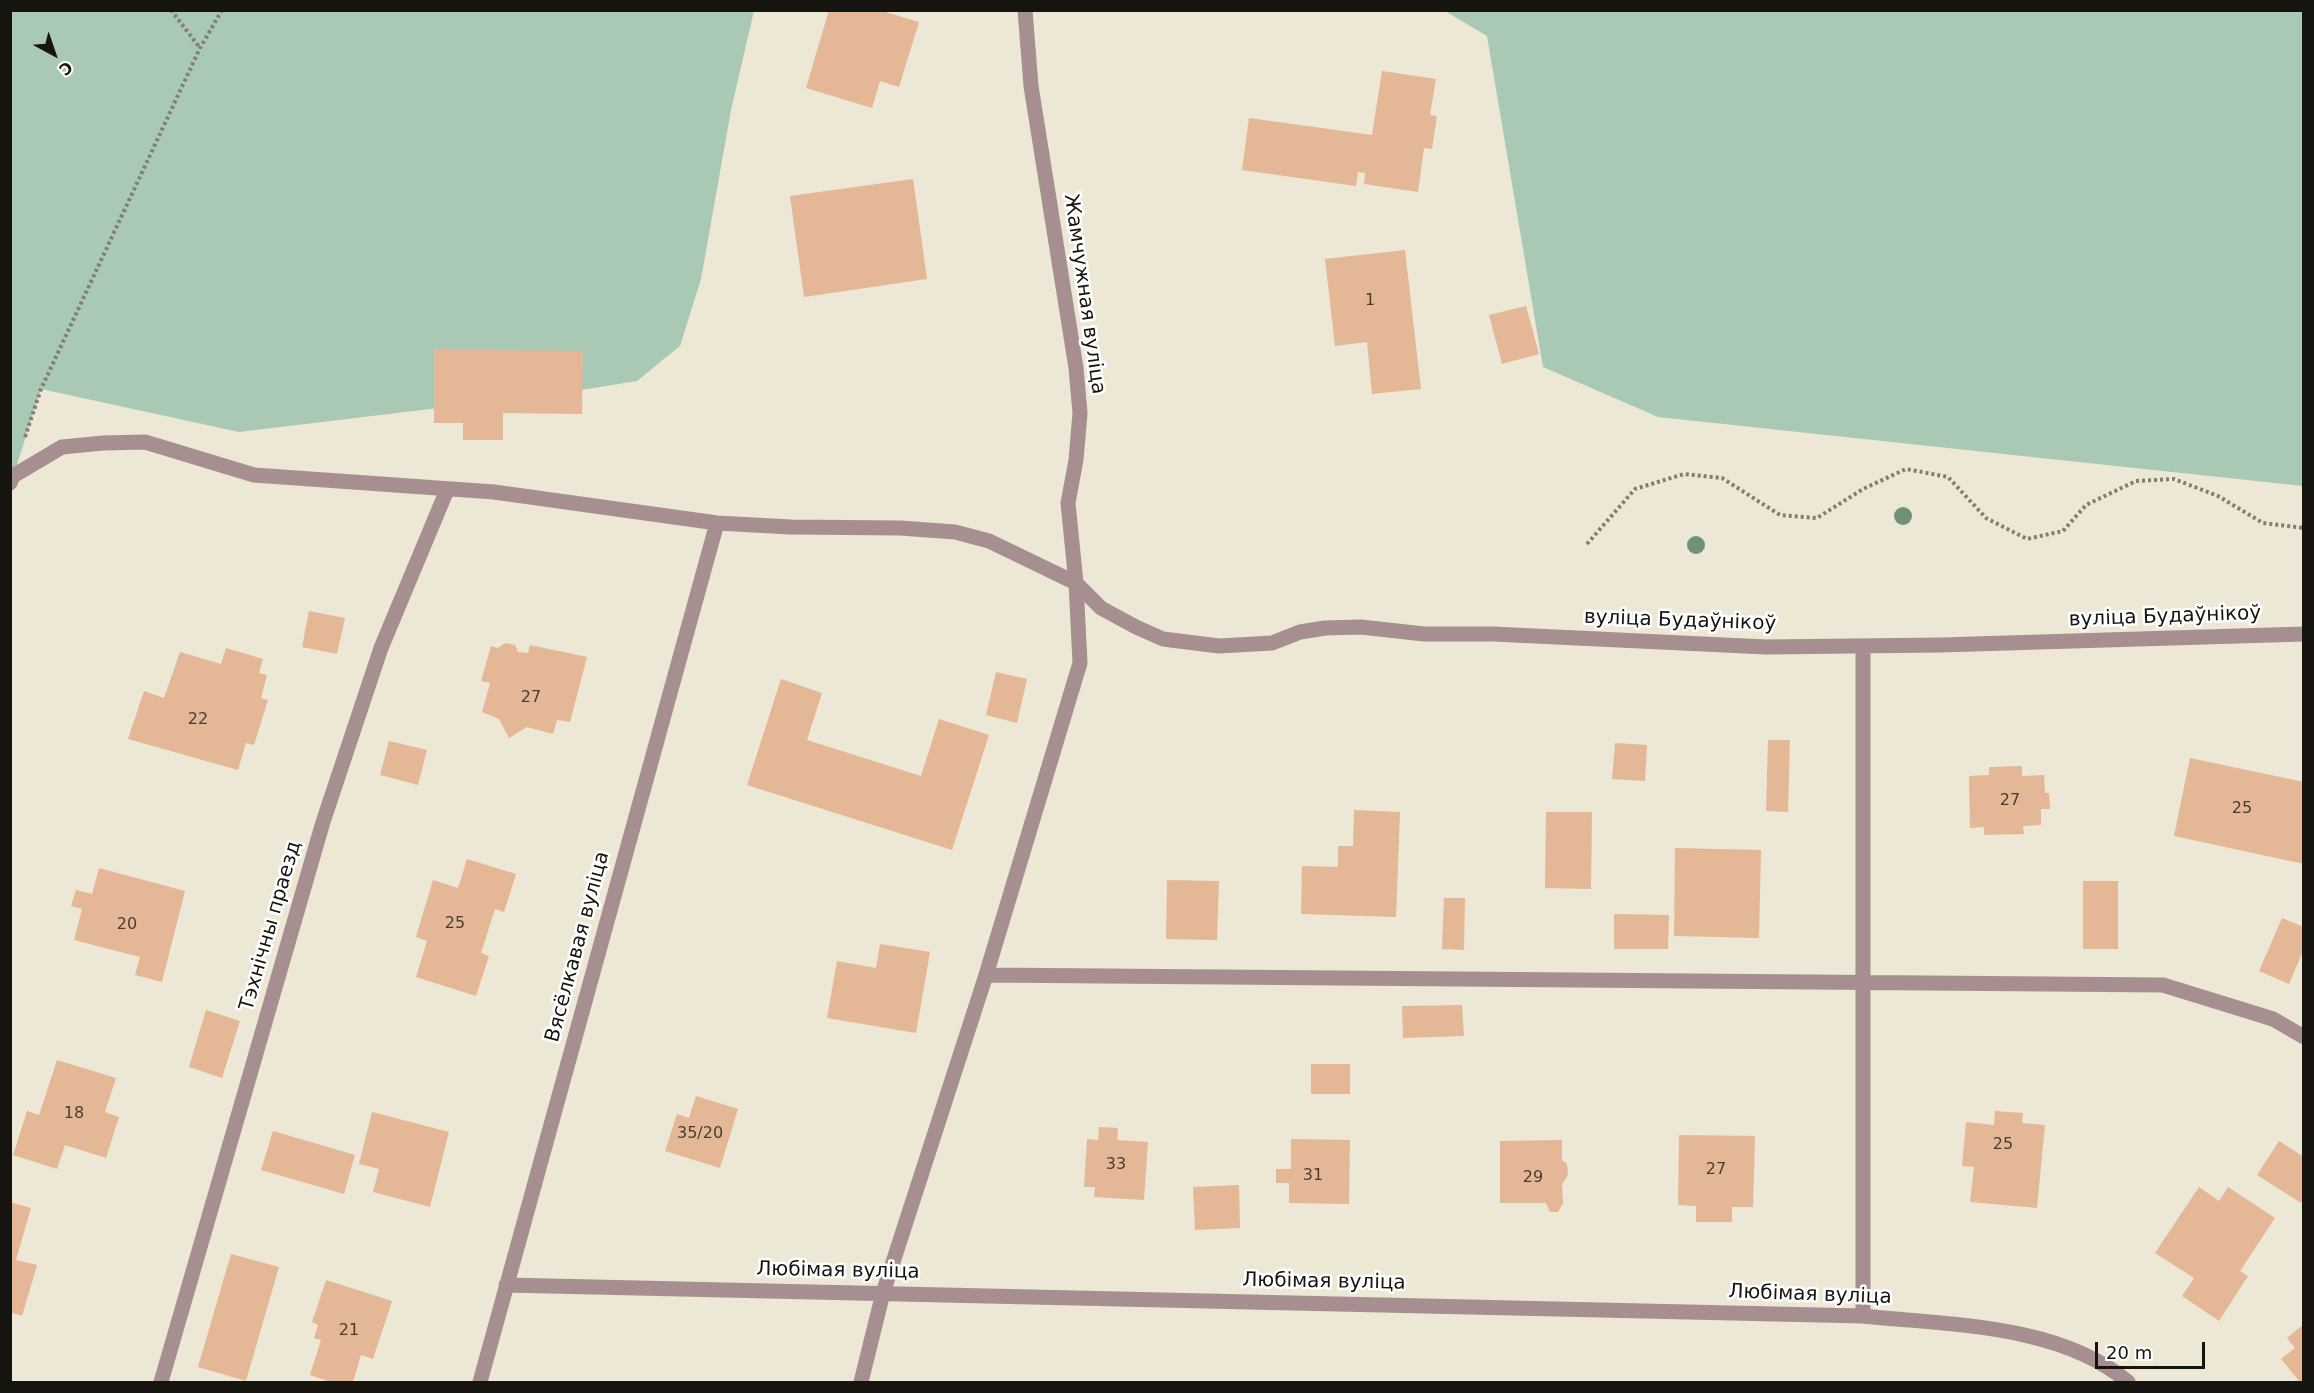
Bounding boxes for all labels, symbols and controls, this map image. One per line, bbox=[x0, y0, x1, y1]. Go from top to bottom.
north arrow bbox=[24, 24, 84, 84]
text: С bbox=[55, 57, 76, 79]
street label: Жамчужная вуліца bbox=[1058, 192, 1110, 396]
house number: 1 bbox=[1365, 291, 1375, 311]
street label: вуліца Будаўнікоў bbox=[2068, 602, 2262, 632]
street label: вуліца Будаўнікоў bbox=[1583, 606, 1777, 636]
house number: 27 bbox=[521, 688, 541, 708]
house number: 22 bbox=[188, 710, 208, 730]
house number: 27 bbox=[2000, 791, 2020, 811]
house number: 25 bbox=[2232, 799, 2252, 819]
street label: Тэхнічны праезд bbox=[235, 838, 307, 1014]
street label: Вясёлкавая вуліца bbox=[541, 849, 615, 1045]
house number: 25 bbox=[445, 914, 465, 934]
house number: 20 bbox=[117, 915, 137, 935]
house number: 18 bbox=[64, 1104, 84, 1124]
house number: 35/20 bbox=[677, 1124, 723, 1144]
house number: 25 bbox=[1993, 1135, 2013, 1155]
house number: 33 bbox=[1106, 1155, 1126, 1175]
house number: 27 bbox=[1706, 1160, 1726, 1180]
house number: 31 bbox=[1303, 1166, 1323, 1186]
house number: 29 bbox=[1523, 1168, 1543, 1188]
street label: Любімая вуліца bbox=[756, 1258, 920, 1284]
street label: Любімая вуліца bbox=[1242, 1269, 1406, 1295]
street label: Любімая вуліца bbox=[1728, 1280, 1892, 1310]
house number: 21 bbox=[339, 1321, 359, 1341]
scale bar bbox=[2098, 1330, 2208, 1368]
text: 20 m bbox=[2106, 1342, 2152, 1363]

